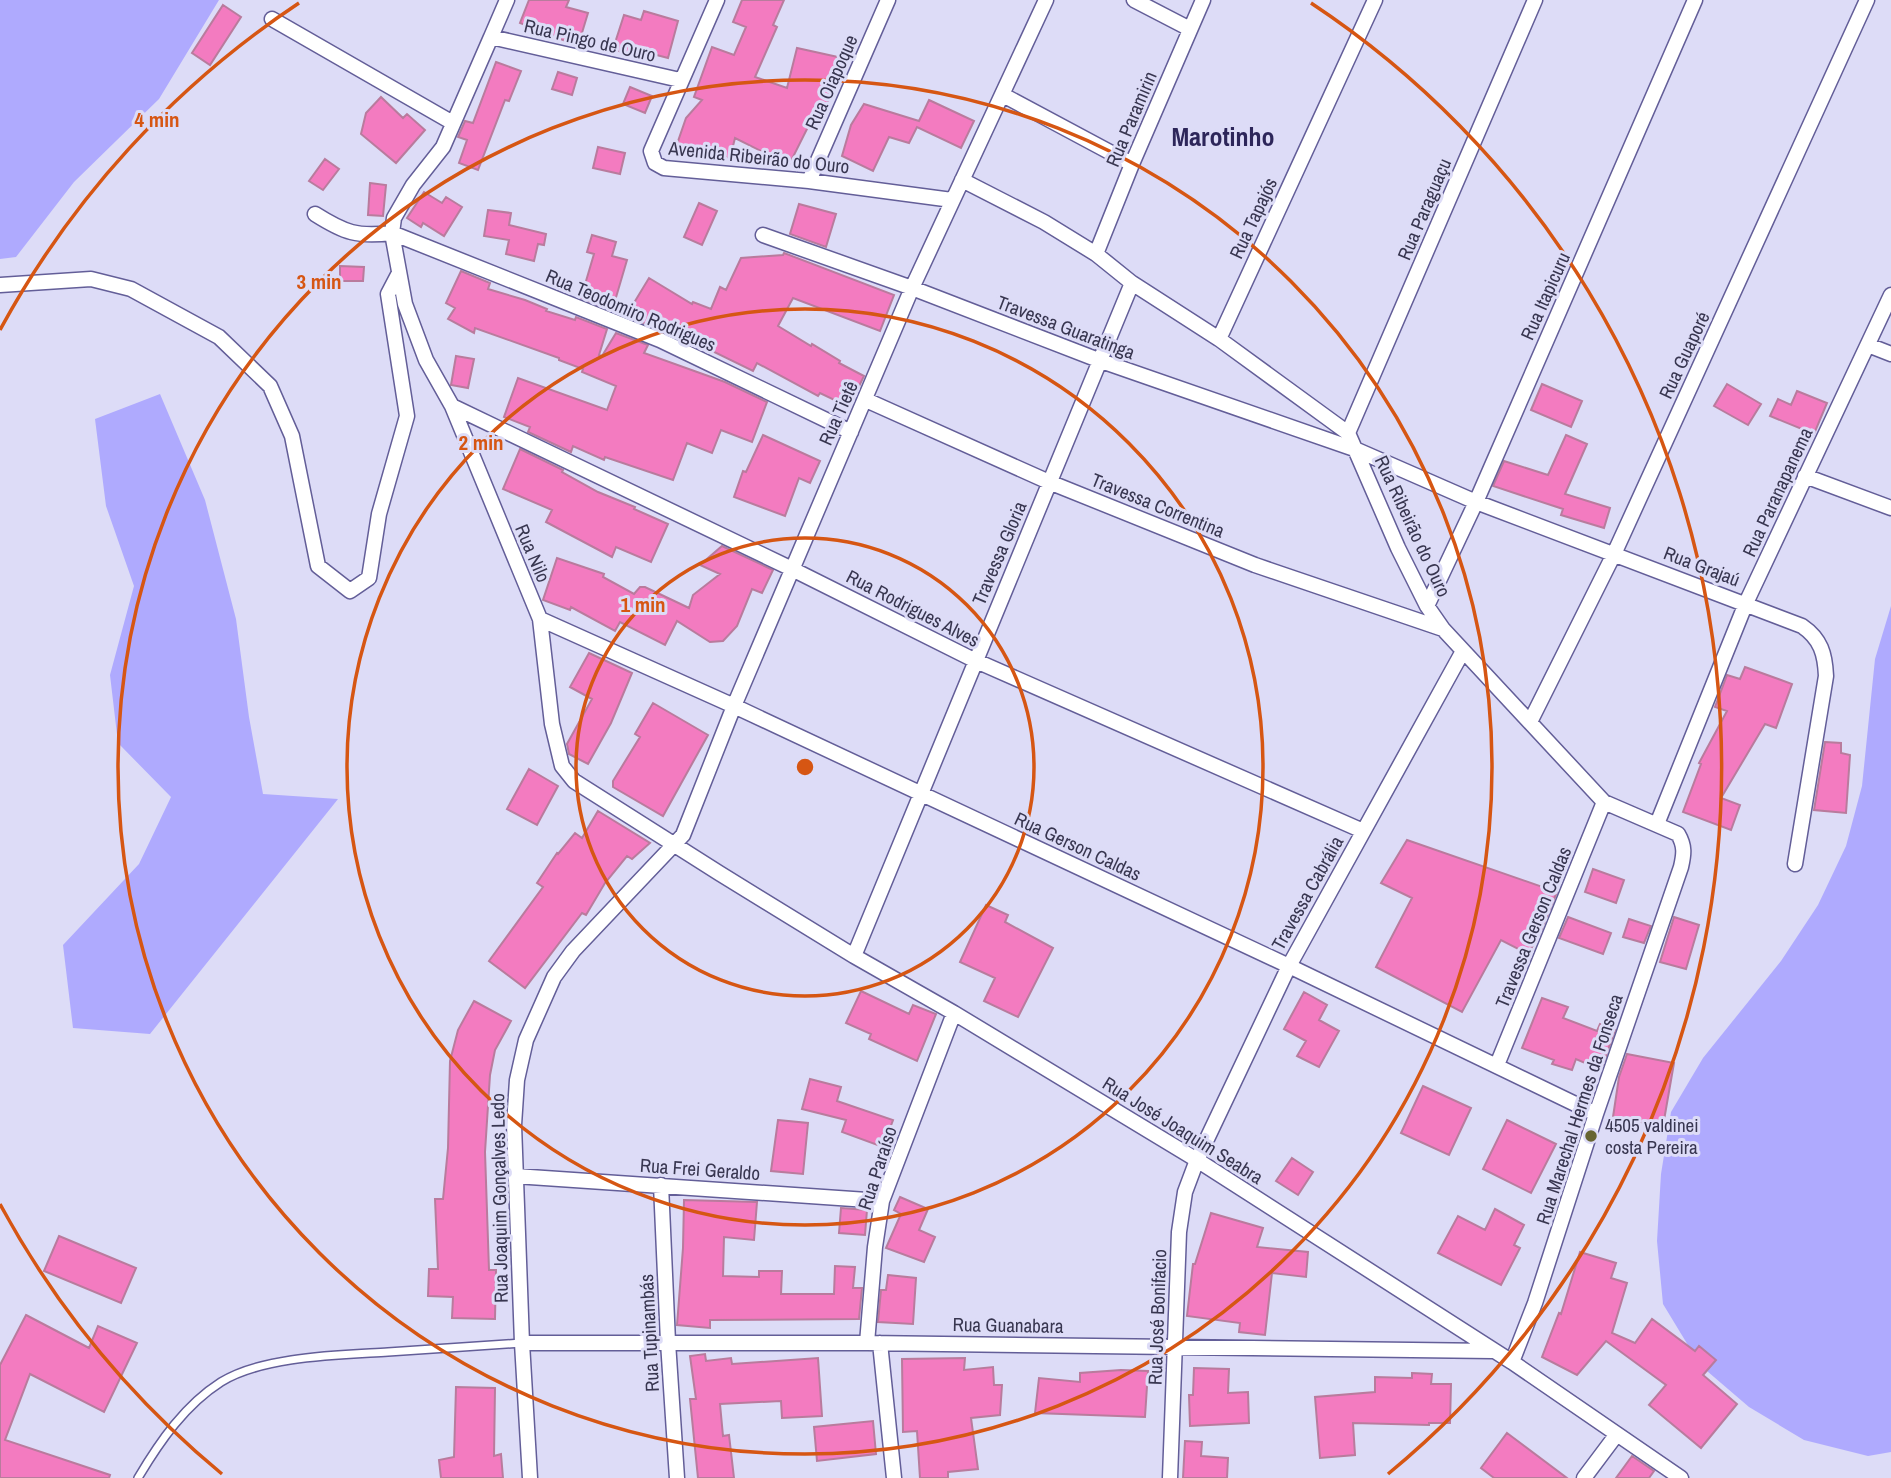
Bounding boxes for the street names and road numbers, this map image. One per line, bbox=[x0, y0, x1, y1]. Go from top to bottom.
street label: Rua Pingo de Ouro bbox=[522, 12, 658, 68]
street label: Rua Oiapoque bbox=[799, 30, 863, 134]
street label: Rua Paramirin bbox=[1099, 67, 1163, 171]
street label: Avenida Ribeirão do Ouro bbox=[666, 134, 851, 179]
street label: Rua Paraguaçu bbox=[1391, 154, 1457, 264]
street label: Rua Tapajós bbox=[1223, 173, 1283, 263]
street label: Rua Itapicuru bbox=[1514, 248, 1576, 344]
street label: Rua Teodomiro Rodrigues bbox=[542, 262, 720, 358]
street label: Travessa Guaratinga bbox=[993, 289, 1139, 365]
street label: Rua Guaporé bbox=[1652, 307, 1716, 403]
street label: Rua Tietê bbox=[812, 377, 864, 449]
street label: Rua Paranapanema bbox=[1736, 423, 1818, 561]
street label: Rua Ribeirão do Ouro bbox=[1369, 451, 1457, 601]
street label: Travessa Correntina bbox=[1088, 466, 1229, 544]
street label: Travessa Gloria bbox=[965, 497, 1033, 609]
street label: Rua Nilo bbox=[509, 520, 557, 586]
street label: Rua Grajaú bbox=[1660, 540, 1744, 592]
street label: Rua Rodrigues Alves bbox=[842, 563, 984, 653]
street label: Rua Gerson Caldas bbox=[1011, 805, 1146, 887]
street label: Travessa Cabrália bbox=[1265, 831, 1349, 955]
street label: Travessa Gerson Caldas bbox=[1489, 842, 1577, 1011]
street label: Rua Marechal Hermes da Fonseca bbox=[1529, 990, 1629, 1228]
street label: Rua José Joaquim Seabra bbox=[1098, 1070, 1268, 1190]
street label: Rua Joaquim Gonçalves Ledo bbox=[484, 1093, 514, 1303]
street label: Rua Paraíso bbox=[851, 1123, 903, 1213]
street label: Rua Frei Geraldo bbox=[639, 1152, 761, 1186]
street label: Rua José Bonifacio bbox=[1142, 1249, 1172, 1385]
street label: Rua Tupinambás bbox=[633, 1273, 665, 1393]
street label: Rua Guanabara bbox=[952, 1311, 1064, 1339]

